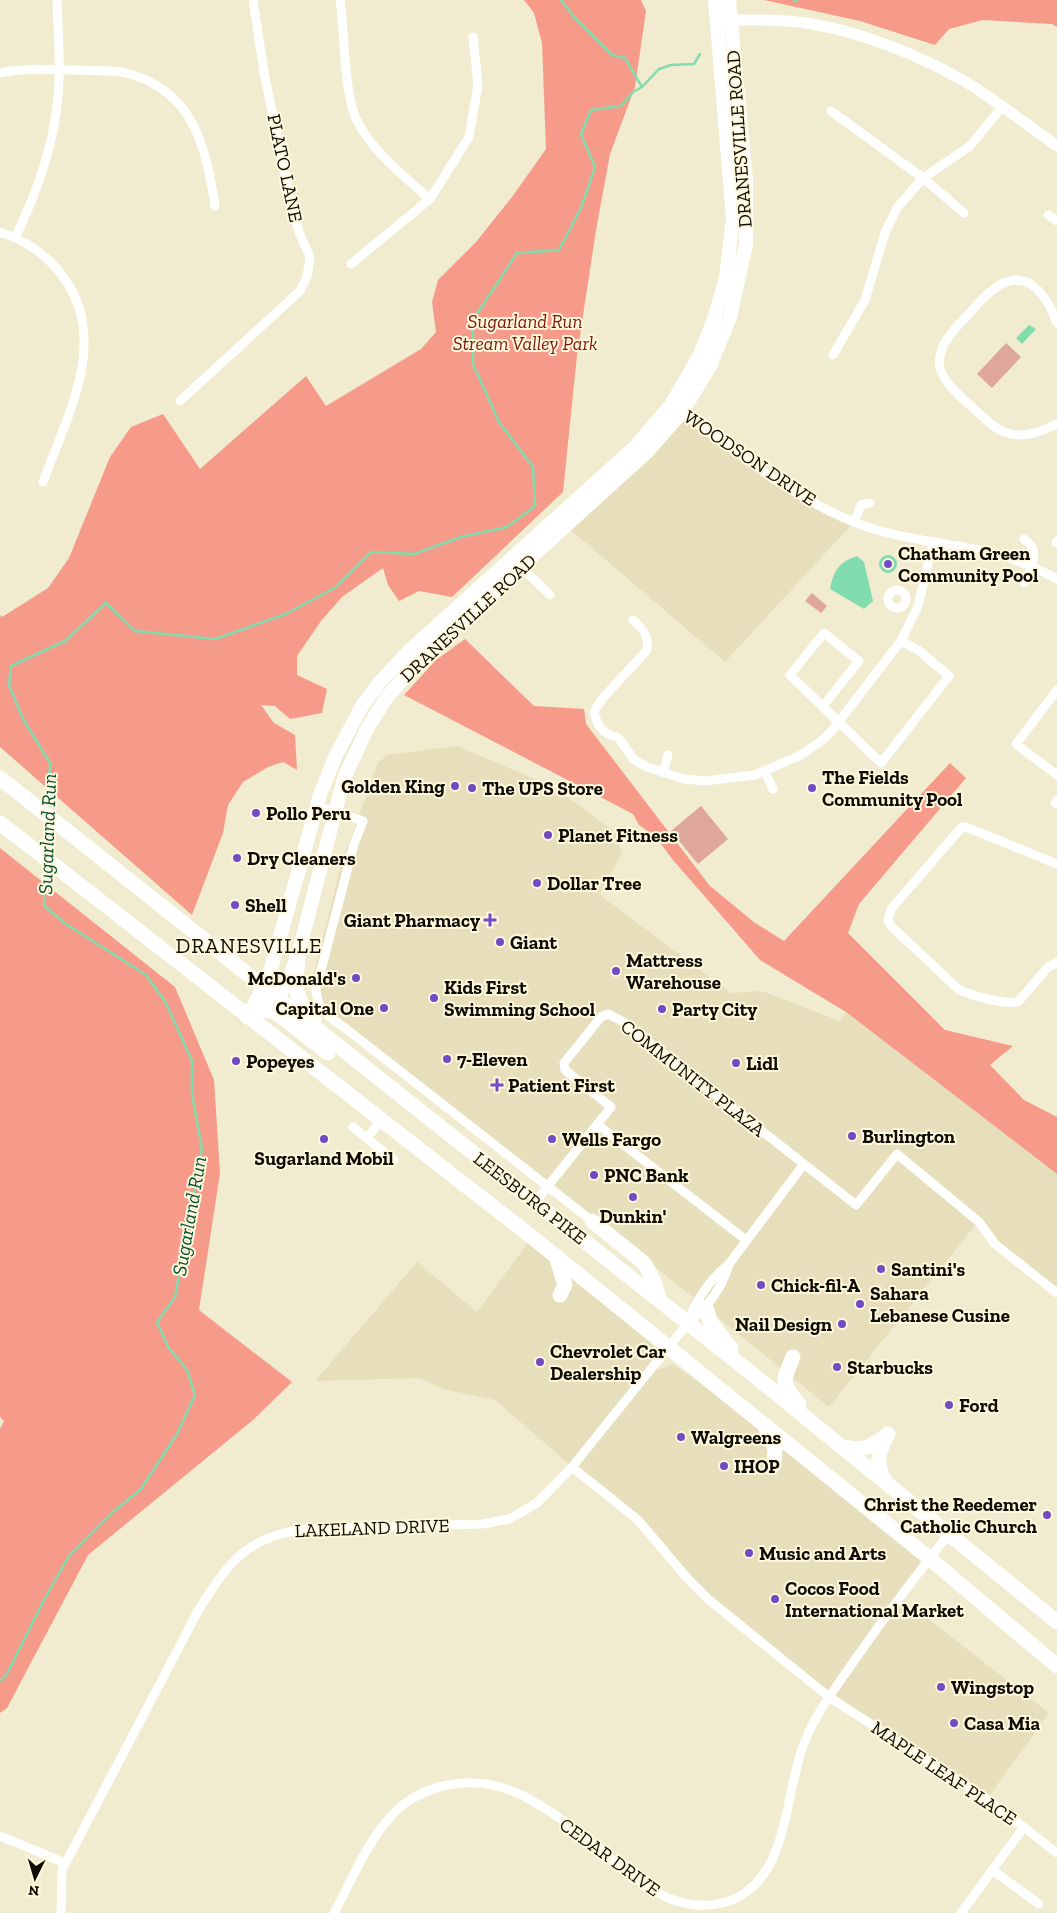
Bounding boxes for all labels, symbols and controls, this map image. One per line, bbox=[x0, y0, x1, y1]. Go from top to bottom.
street label: DRANESVILLE ROAD bbox=[721, 50, 757, 228]
street label: PLATO LANE bbox=[262, 112, 308, 224]
park label: Sugarland Run Stream Valley Park bbox=[453, 310, 597, 355]
street label: WOODSON DRIVE bbox=[679, 405, 821, 511]
place label: Chatham Green Community Pool bbox=[898, 542, 1039, 587]
street label: DRANESVILLE ROAD bbox=[395, 549, 541, 687]
marker: Chatham Green Community Pool bbox=[882, 558, 894, 570]
place label: The Fields Community Pool bbox=[822, 766, 963, 811]
water label: Sugarland Run bbox=[33, 773, 61, 895]
place label: Golden King bbox=[341, 775, 445, 798]
place label: The UPS Store bbox=[482, 777, 603, 800]
marker: Golden King bbox=[449, 780, 461, 792]
marker: The UPS Store bbox=[466, 782, 478, 794]
marker: The Fields Community Pool bbox=[806, 782, 818, 794]
place label: Pollo Peru bbox=[266, 802, 351, 825]
marker: Pollo Peru bbox=[250, 807, 262, 819]
place label: Planet Fitness bbox=[558, 824, 678, 847]
marker: Planet Fitness bbox=[542, 829, 554, 841]
place label: Dry Cleaners bbox=[247, 847, 356, 870]
marker: Dry Cleaners bbox=[231, 852, 243, 864]
place label: Dollar Tree bbox=[547, 872, 641, 895]
marker: Dollar Tree bbox=[531, 877, 543, 889]
place label: Shell bbox=[245, 894, 287, 917]
marker: Shell bbox=[229, 899, 241, 911]
place label: Giant Pharmacy bbox=[344, 909, 480, 932]
marker: Giant Pharmacy bbox=[484, 914, 496, 926]
place label: Giant bbox=[510, 931, 558, 954]
district label: DRANESVILLE bbox=[176, 933, 322, 958]
marker: Giant bbox=[494, 936, 506, 948]
place label: Mattress Warehouse bbox=[626, 949, 721, 994]
marker: Mattress Warehouse bbox=[610, 965, 622, 977]
place label: McDonald's bbox=[248, 967, 346, 990]
marker: McDonald's bbox=[350, 972, 362, 984]
place label: Kids First Swimming School bbox=[444, 976, 596, 1021]
marker: Kids First Swimming School bbox=[428, 992, 440, 1004]
place label: Capital One bbox=[276, 997, 374, 1020]
place label: Party City bbox=[672, 998, 757, 1021]
marker: Capital One bbox=[378, 1002, 390, 1014]
marker: Party City bbox=[656, 1003, 668, 1015]
street label: COMMUNITY PLAZA bbox=[616, 1014, 770, 1142]
place label: 7-Eleven bbox=[457, 1048, 528, 1071]
place label: Popeyes bbox=[246, 1050, 315, 1073]
place label: Lidl bbox=[746, 1052, 779, 1075]
marker: 7-Eleven bbox=[441, 1053, 453, 1065]
marker: Popeyes bbox=[230, 1055, 242, 1067]
marker: Lidl bbox=[730, 1057, 742, 1069]
place label: Patient First bbox=[508, 1074, 615, 1097]
marker: Patient First bbox=[490, 1078, 504, 1092]
place label: Burlington bbox=[862, 1125, 956, 1148]
place label: Wells Fargo bbox=[562, 1128, 661, 1151]
marker: Burlington bbox=[846, 1130, 858, 1142]
marker: Sugarland Mobil bbox=[318, 1133, 330, 1145]
marker: Wells Fargo bbox=[546, 1133, 558, 1145]
place label: Sugarland Mobil bbox=[254, 1147, 394, 1170]
street label: LEESBURG PIKE bbox=[469, 1147, 591, 1249]
water label: Sugarland Run bbox=[167, 1154, 211, 1278]
place label: PNC Bank bbox=[604, 1164, 689, 1187]
marker: PNC Bank bbox=[588, 1169, 600, 1181]
marker: Dunkin' bbox=[627, 1191, 639, 1203]
place label: Dunkin' bbox=[600, 1205, 666, 1228]
place label: Santini's bbox=[891, 1258, 966, 1281]
marker: Santini's bbox=[875, 1263, 887, 1275]
place label: Chick-fil-A bbox=[771, 1274, 861, 1297]
marker: Chick-fil-A bbox=[755, 1279, 767, 1291]
place label: Sahara Lebanese Cusine bbox=[870, 1282, 1010, 1327]
marker: Sahara Lebanese Cusine bbox=[854, 1298, 866, 1310]
place label: Nail Design bbox=[735, 1313, 833, 1336]
marker: Nail Design bbox=[836, 1318, 848, 1330]
place label: Chevrolet Car Dealership bbox=[550, 1340, 667, 1385]
marker: Chevrolet Car Dealership bbox=[534, 1356, 546, 1368]
place label: Starbucks bbox=[847, 1356, 933, 1379]
marker: Starbucks bbox=[831, 1361, 843, 1373]
place label: Ford bbox=[959, 1394, 999, 1417]
marker: Ford bbox=[943, 1399, 955, 1411]
place label: Walgreens bbox=[691, 1426, 782, 1449]
marker: Walgreens bbox=[675, 1431, 687, 1443]
place label: IHOP bbox=[734, 1455, 780, 1478]
marker: IHOP bbox=[718, 1460, 730, 1472]
place label: Christ the Reedemer Catholic Church bbox=[864, 1493, 1038, 1538]
marker: Christ the Reedemer Catholic Church bbox=[1041, 1509, 1053, 1521]
street label: LAKELAND DRIVE bbox=[294, 1514, 450, 1542]
place label: Music and Arts bbox=[759, 1542, 886, 1565]
marker: Music and Arts bbox=[743, 1547, 755, 1559]
place label: Cocos Food International Market bbox=[785, 1577, 964, 1622]
marker: Cocos Food International Market bbox=[769, 1593, 781, 1605]
place label: Wingstop bbox=[951, 1676, 1034, 1699]
marker: Wingstop bbox=[935, 1681, 947, 1693]
place label: Casa Mia bbox=[964, 1712, 1040, 1735]
street label: MAPLE LEAF PLACE bbox=[867, 1716, 1021, 1830]
marker: Casa Mia bbox=[948, 1717, 960, 1729]
street label: CEDAR DRIVE bbox=[555, 1813, 665, 1901]
north arrow bbox=[10, 1853, 60, 1903]
text: N bbox=[28, 1881, 40, 1899]

